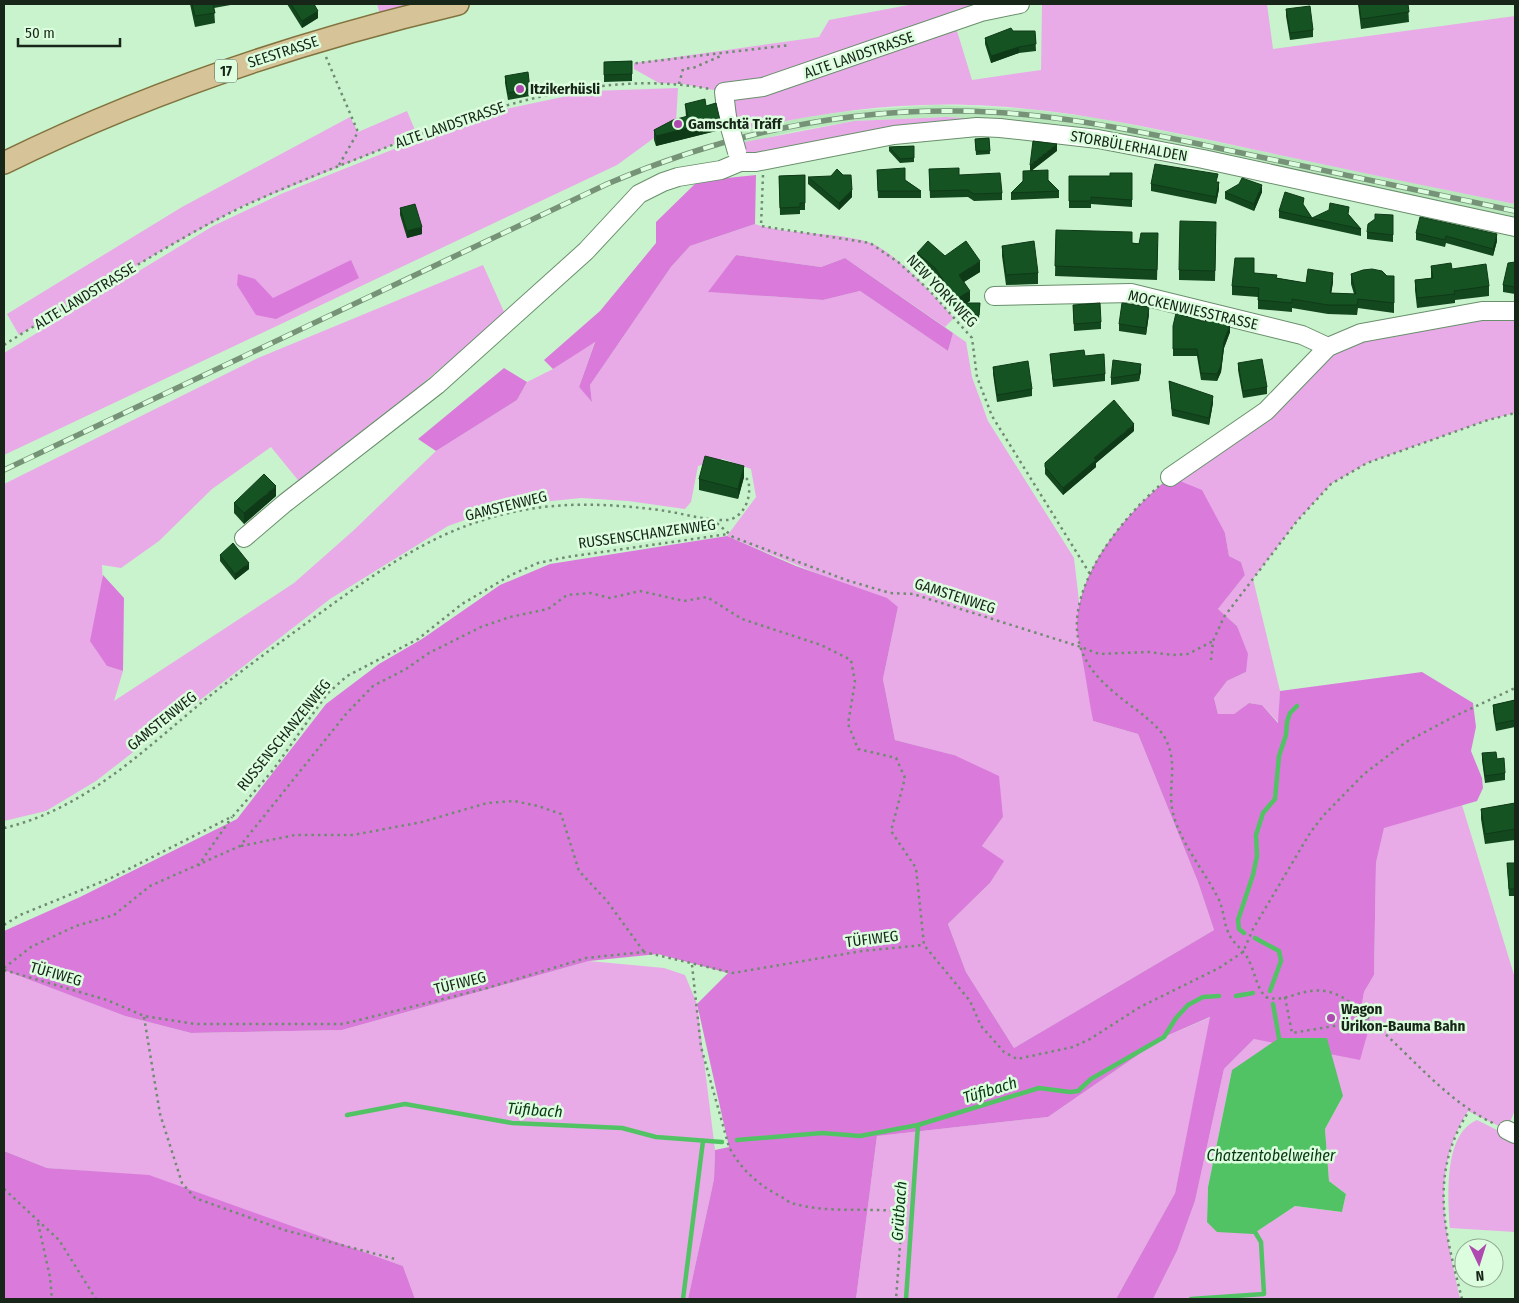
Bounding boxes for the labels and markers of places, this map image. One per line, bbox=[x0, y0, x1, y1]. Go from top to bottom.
place label: Itzikerhüsli bbox=[530, 80, 600, 98]
marker: Itzikerhüsli bbox=[514, 83, 526, 95]
place label: Gamschtä Träff bbox=[688, 115, 783, 133]
marker: Gamschtä Träff bbox=[672, 118, 684, 130]
place label: Wagon Ürikon-Bauma Bahn bbox=[1341, 1000, 1465, 1035]
marker: Wagon Ürikon-Bauma Bahn bbox=[1325, 1012, 1337, 1024]

